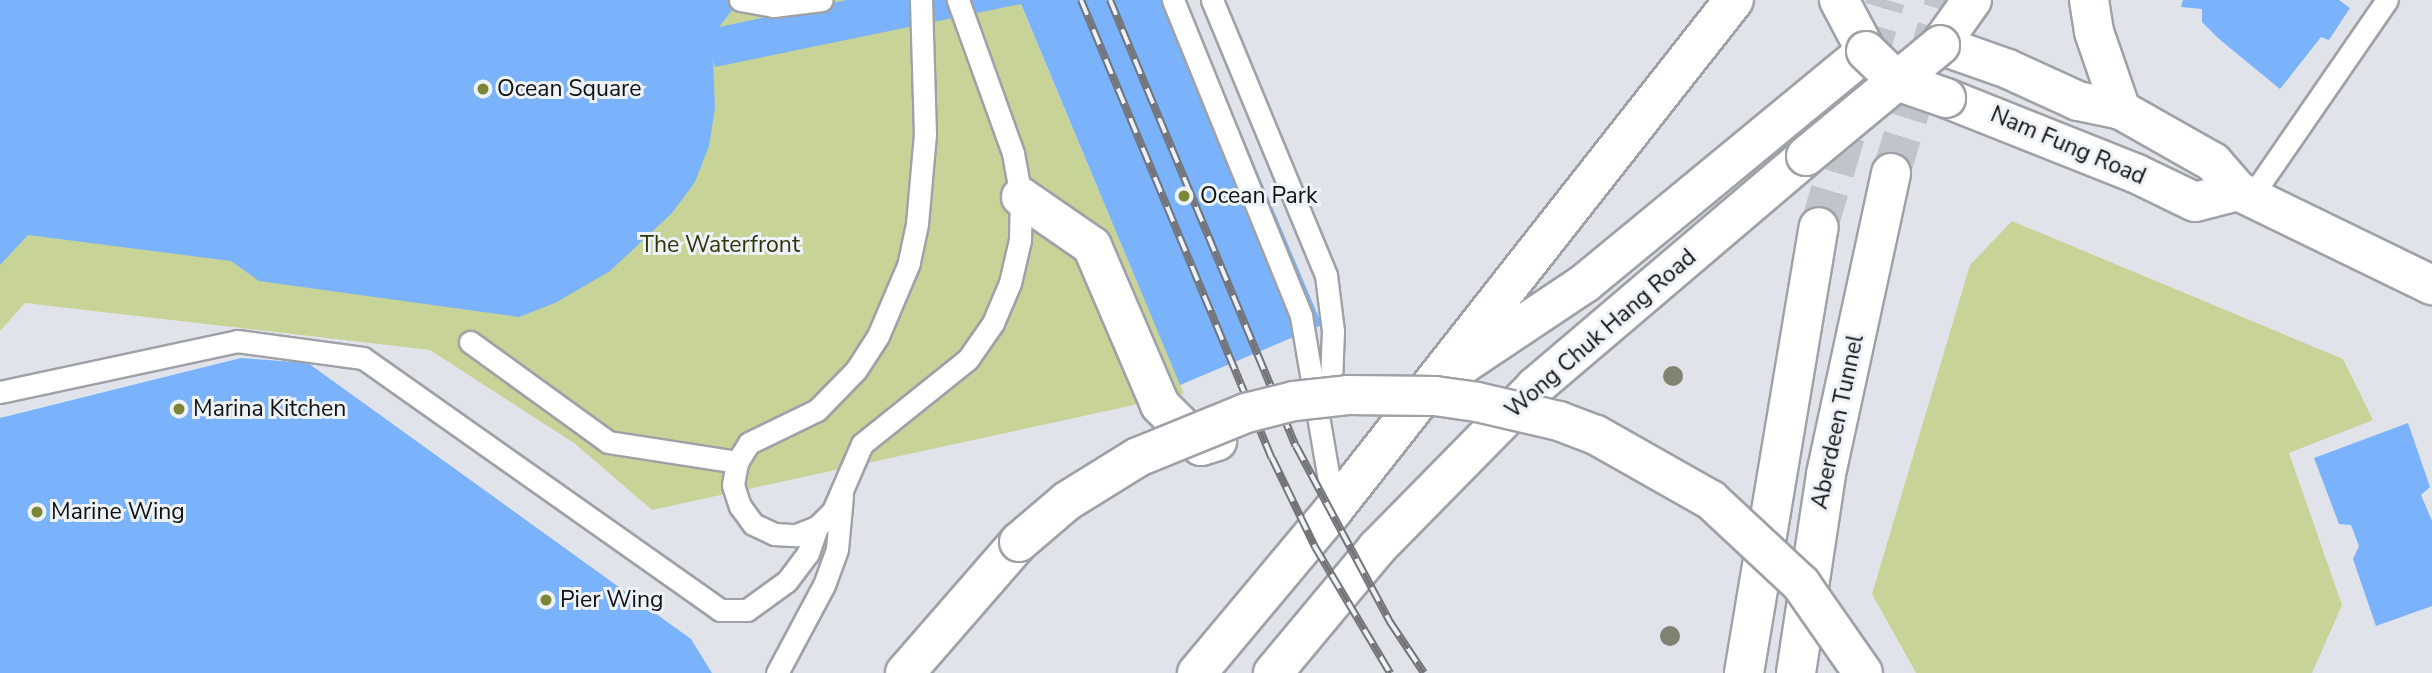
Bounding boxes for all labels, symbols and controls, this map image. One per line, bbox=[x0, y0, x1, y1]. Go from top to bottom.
place label: Ocean Square bbox=[497, 75, 641, 103]
marker: Ocean Square bbox=[475, 81, 491, 97]
street label: Nam Fung Road bbox=[1986, 101, 2150, 191]
place label: Ocean Park bbox=[1200, 182, 1317, 210]
marker: Ocean Park bbox=[1174, 186, 1194, 206]
park label: The Waterfront bbox=[640, 231, 800, 259]
street label: Wong Chuk Hang Road bbox=[1500, 244, 1702, 424]
street label: Aberdeen Tunnel bbox=[1806, 332, 1870, 512]
place label: Marina Kitchen bbox=[193, 395, 346, 423]
marker: Marina Kitchen bbox=[171, 401, 187, 417]
place label: Marine Wing bbox=[51, 498, 185, 526]
marker: Marine Wing bbox=[29, 504, 45, 520]
place label: Pier Wing bbox=[560, 586, 663, 614]
marker: Pier Wing bbox=[538, 592, 554, 608]

